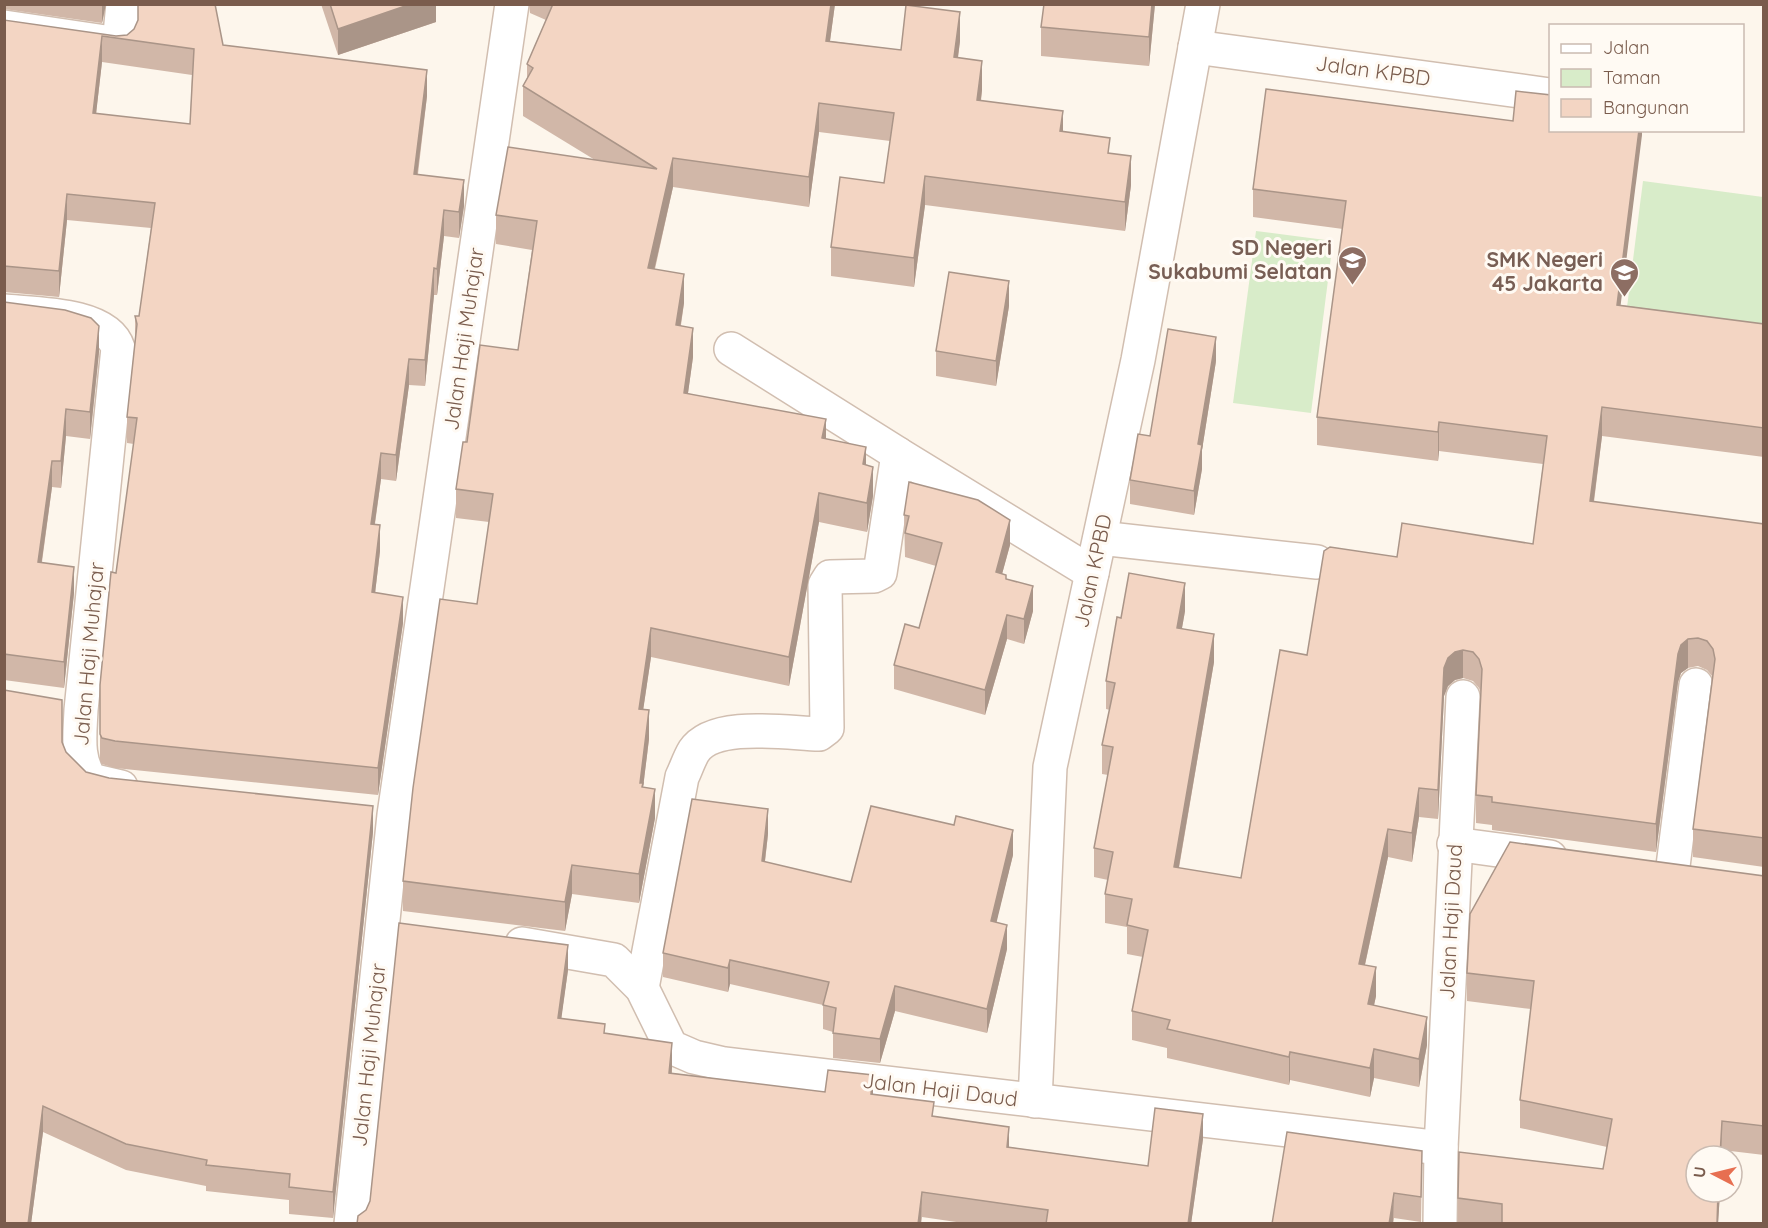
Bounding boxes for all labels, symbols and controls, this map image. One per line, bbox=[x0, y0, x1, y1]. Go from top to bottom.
legend bbox=[1549, 24, 1744, 132]
text: Jalan bbox=[1603, 36, 1650, 59]
street label: Jalan KPBD bbox=[1314, 49, 1432, 91]
text: Taman bbox=[1603, 66, 1661, 89]
text: Bangunan bbox=[1603, 96, 1689, 119]
place label: SD Negeri Sukabumi Selatan bbox=[1148, 234, 1332, 284]
school or university icon: SD Negeri Sukabumi Selatan bbox=[1337, 244, 1369, 286]
street label: Jalan Haji Muhajar bbox=[437, 246, 489, 432]
place label: SMK Negeri 45 Jakarta bbox=[1486, 246, 1603, 296]
school or university icon: SMK Negeri 45 Jakarta bbox=[1608, 256, 1640, 298]
street label: Jalan KPBD bbox=[1067, 512, 1117, 630]
street label: Jalan Haji Muhajar bbox=[67, 561, 109, 747]
street label: Jalan Haji Daud bbox=[1433, 843, 1467, 1001]
street label: Jalan Haji Muhajar bbox=[345, 962, 391, 1148]
street label: Jalan Haji Daud bbox=[861, 1067, 1019, 1111]
north arrow bbox=[1684, 1144, 1744, 1204]
text: U bbox=[1688, 1165, 1710, 1179]

